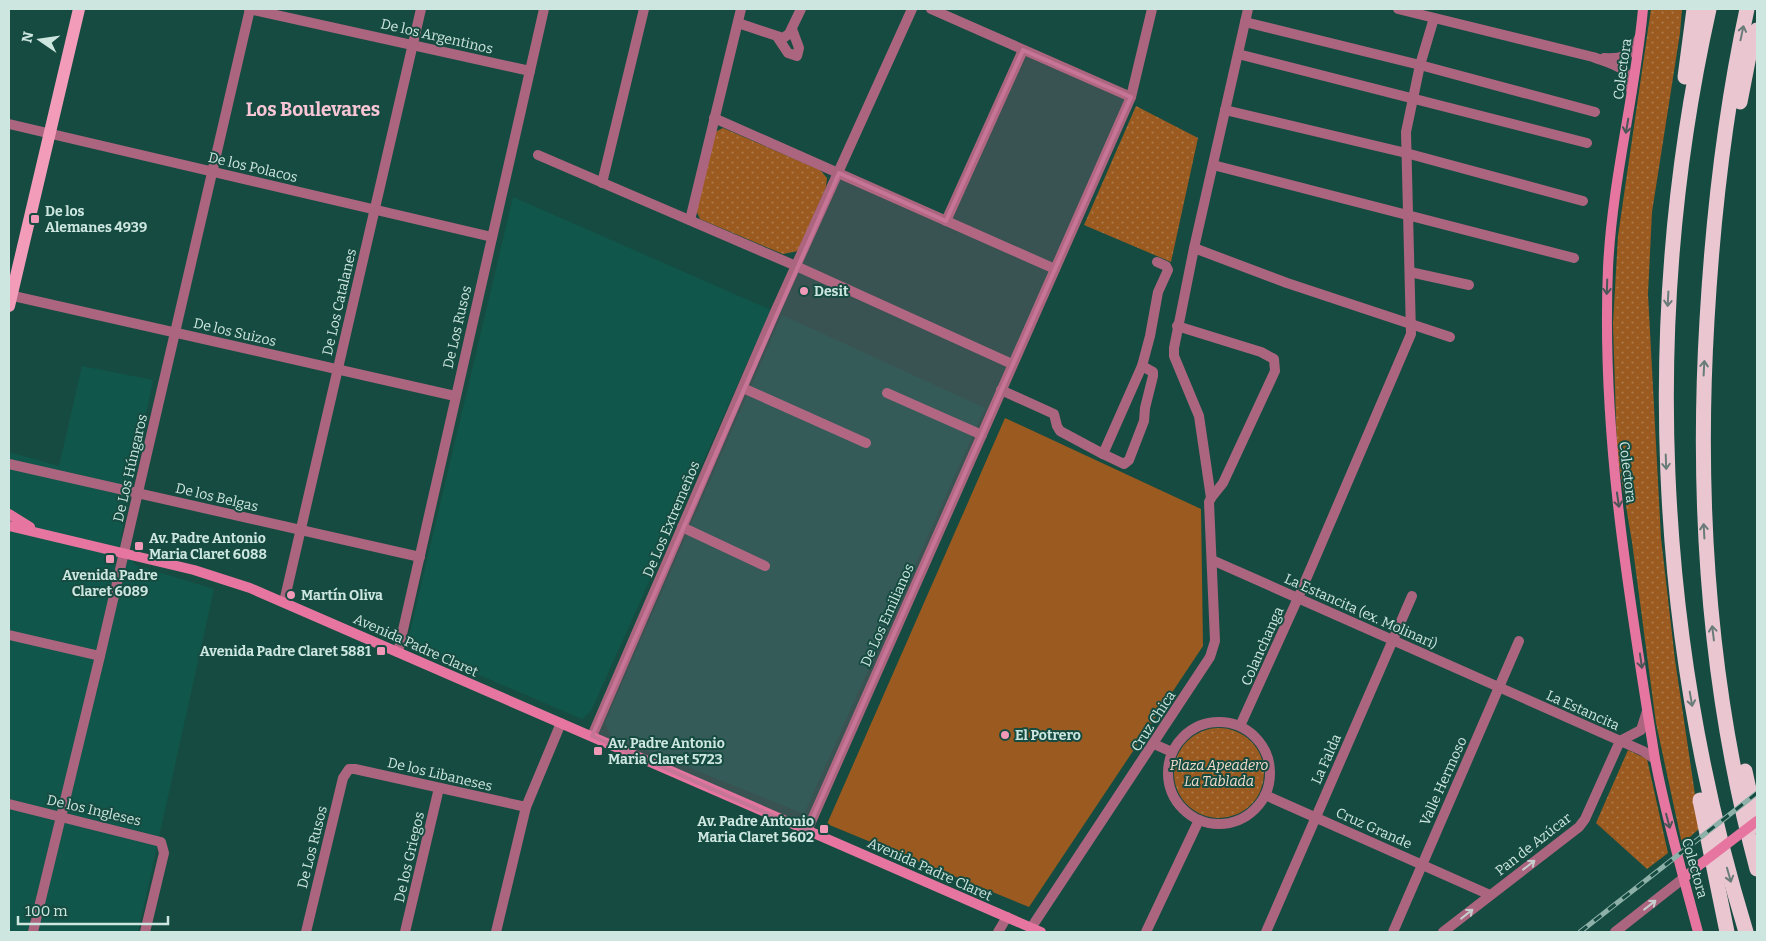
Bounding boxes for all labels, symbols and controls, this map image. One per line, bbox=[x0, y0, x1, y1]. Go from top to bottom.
north arrow bbox=[15, 15, 65, 65]
street label: De los Argentinos bbox=[379, 15, 495, 58]
one-way arrow bbox=[1738, 26, 1747, 42]
text: N bbox=[18, 30, 37, 44]
street label: Colectora bbox=[1610, 37, 1635, 101]
district label: Los Boulevares bbox=[246, 98, 380, 121]
one-way arrow bbox=[1622, 118, 1632, 134]
street label: De los Polacos bbox=[206, 149, 299, 186]
place label: De los Alemanes 4939 bbox=[45, 203, 147, 236]
marker: De los Alemanes 4939 bbox=[29, 213, 41, 225]
street label: De Los Catalanes bbox=[319, 247, 360, 357]
one-way arrow bbox=[1603, 279, 1612, 295]
place label: Desit bbox=[814, 283, 849, 300]
street label: De Los Rusos bbox=[440, 284, 475, 370]
marker: Desit bbox=[798, 285, 810, 297]
one-way arrow bbox=[1664, 291, 1673, 307]
street label: De los Suizos bbox=[192, 315, 278, 350]
one-way arrow bbox=[1700, 360, 1709, 376]
street label: De Los Húngaros bbox=[110, 413, 151, 524]
street label: Colectora bbox=[1615, 440, 1640, 504]
one-way arrow bbox=[1661, 454, 1671, 470]
street label: De Los Extremeños bbox=[639, 459, 704, 580]
street label: De los Belgas bbox=[174, 480, 260, 515]
one-way arrow bbox=[1613, 492, 1623, 508]
one-way arrow bbox=[1700, 523, 1709, 539]
place label: Av. Padre Antonio Maria Claret 6088 bbox=[149, 530, 267, 563]
marker: Av. Padre Antonio Maria Claret 6088 bbox=[133, 540, 145, 552]
marker: Avenida Padre Claret 6089 bbox=[104, 553, 116, 565]
street label: De Los Emilianos bbox=[857, 561, 918, 669]
place label: Avenida Padre Claret 6089 bbox=[62, 567, 158, 600]
street label: La Estancita (ex. Molinari) bbox=[1282, 570, 1440, 653]
place label: Martín Oliva bbox=[301, 587, 383, 604]
marker: Martín Oliva bbox=[285, 589, 297, 601]
street label: Colanchanga bbox=[1237, 604, 1288, 688]
street label: Avenida Padre Claret bbox=[351, 610, 481, 681]
one-way arrow bbox=[1708, 625, 1718, 641]
place label: Avenida Padre Claret 5881 bbox=[200, 643, 371, 660]
marker: Avenida Padre Claret 5881 bbox=[375, 645, 387, 657]
one-way arrow bbox=[1636, 653, 1646, 669]
street label: Cruz Chica bbox=[1128, 687, 1179, 755]
street label: La Estancita bbox=[1544, 687, 1622, 734]
one-way arrow bbox=[1687, 690, 1697, 706]
place label: El Potrero bbox=[1015, 727, 1081, 744]
marker: El Potrero bbox=[999, 729, 1011, 741]
street label: La Falda bbox=[1308, 731, 1345, 787]
street label: Valle Hermoso bbox=[1416, 734, 1471, 828]
place label: Av. Padre Antonio Maria Claret 5723 bbox=[608, 735, 725, 768]
marker: Av. Padre Antonio Maria Claret 5723 bbox=[592, 745, 604, 757]
street label: De los Libaneses bbox=[386, 754, 494, 795]
park label: Plaza Apeadero La Tablada bbox=[1170, 757, 1268, 790]
street label: De los Ingleses bbox=[45, 791, 143, 830]
street label: De Los Rusos bbox=[294, 804, 331, 890]
street label: Cruz Grande bbox=[1333, 804, 1414, 853]
street label: Pan de Azúcar bbox=[1492, 809, 1575, 879]
street label: De los Griegos bbox=[391, 810, 428, 904]
place label: Av. Padre Antonio Maria Claret 5602 bbox=[697, 813, 814, 846]
one-way arrow bbox=[1663, 813, 1673, 829]
marker: Av. Padre Antonio Maria Claret 5602 bbox=[818, 823, 830, 835]
street label: Avenida Padre Claret bbox=[865, 834, 995, 905]
street label: Colectora bbox=[1678, 836, 1711, 900]
one-way arrow bbox=[1522, 860, 1535, 871]
one-way arrow bbox=[1724, 866, 1734, 882]
scale bar bbox=[18, 894, 168, 926]
one-way arrow bbox=[1643, 899, 1656, 910]
text: 100 m bbox=[25, 902, 68, 920]
one-way arrow bbox=[1460, 908, 1473, 919]

